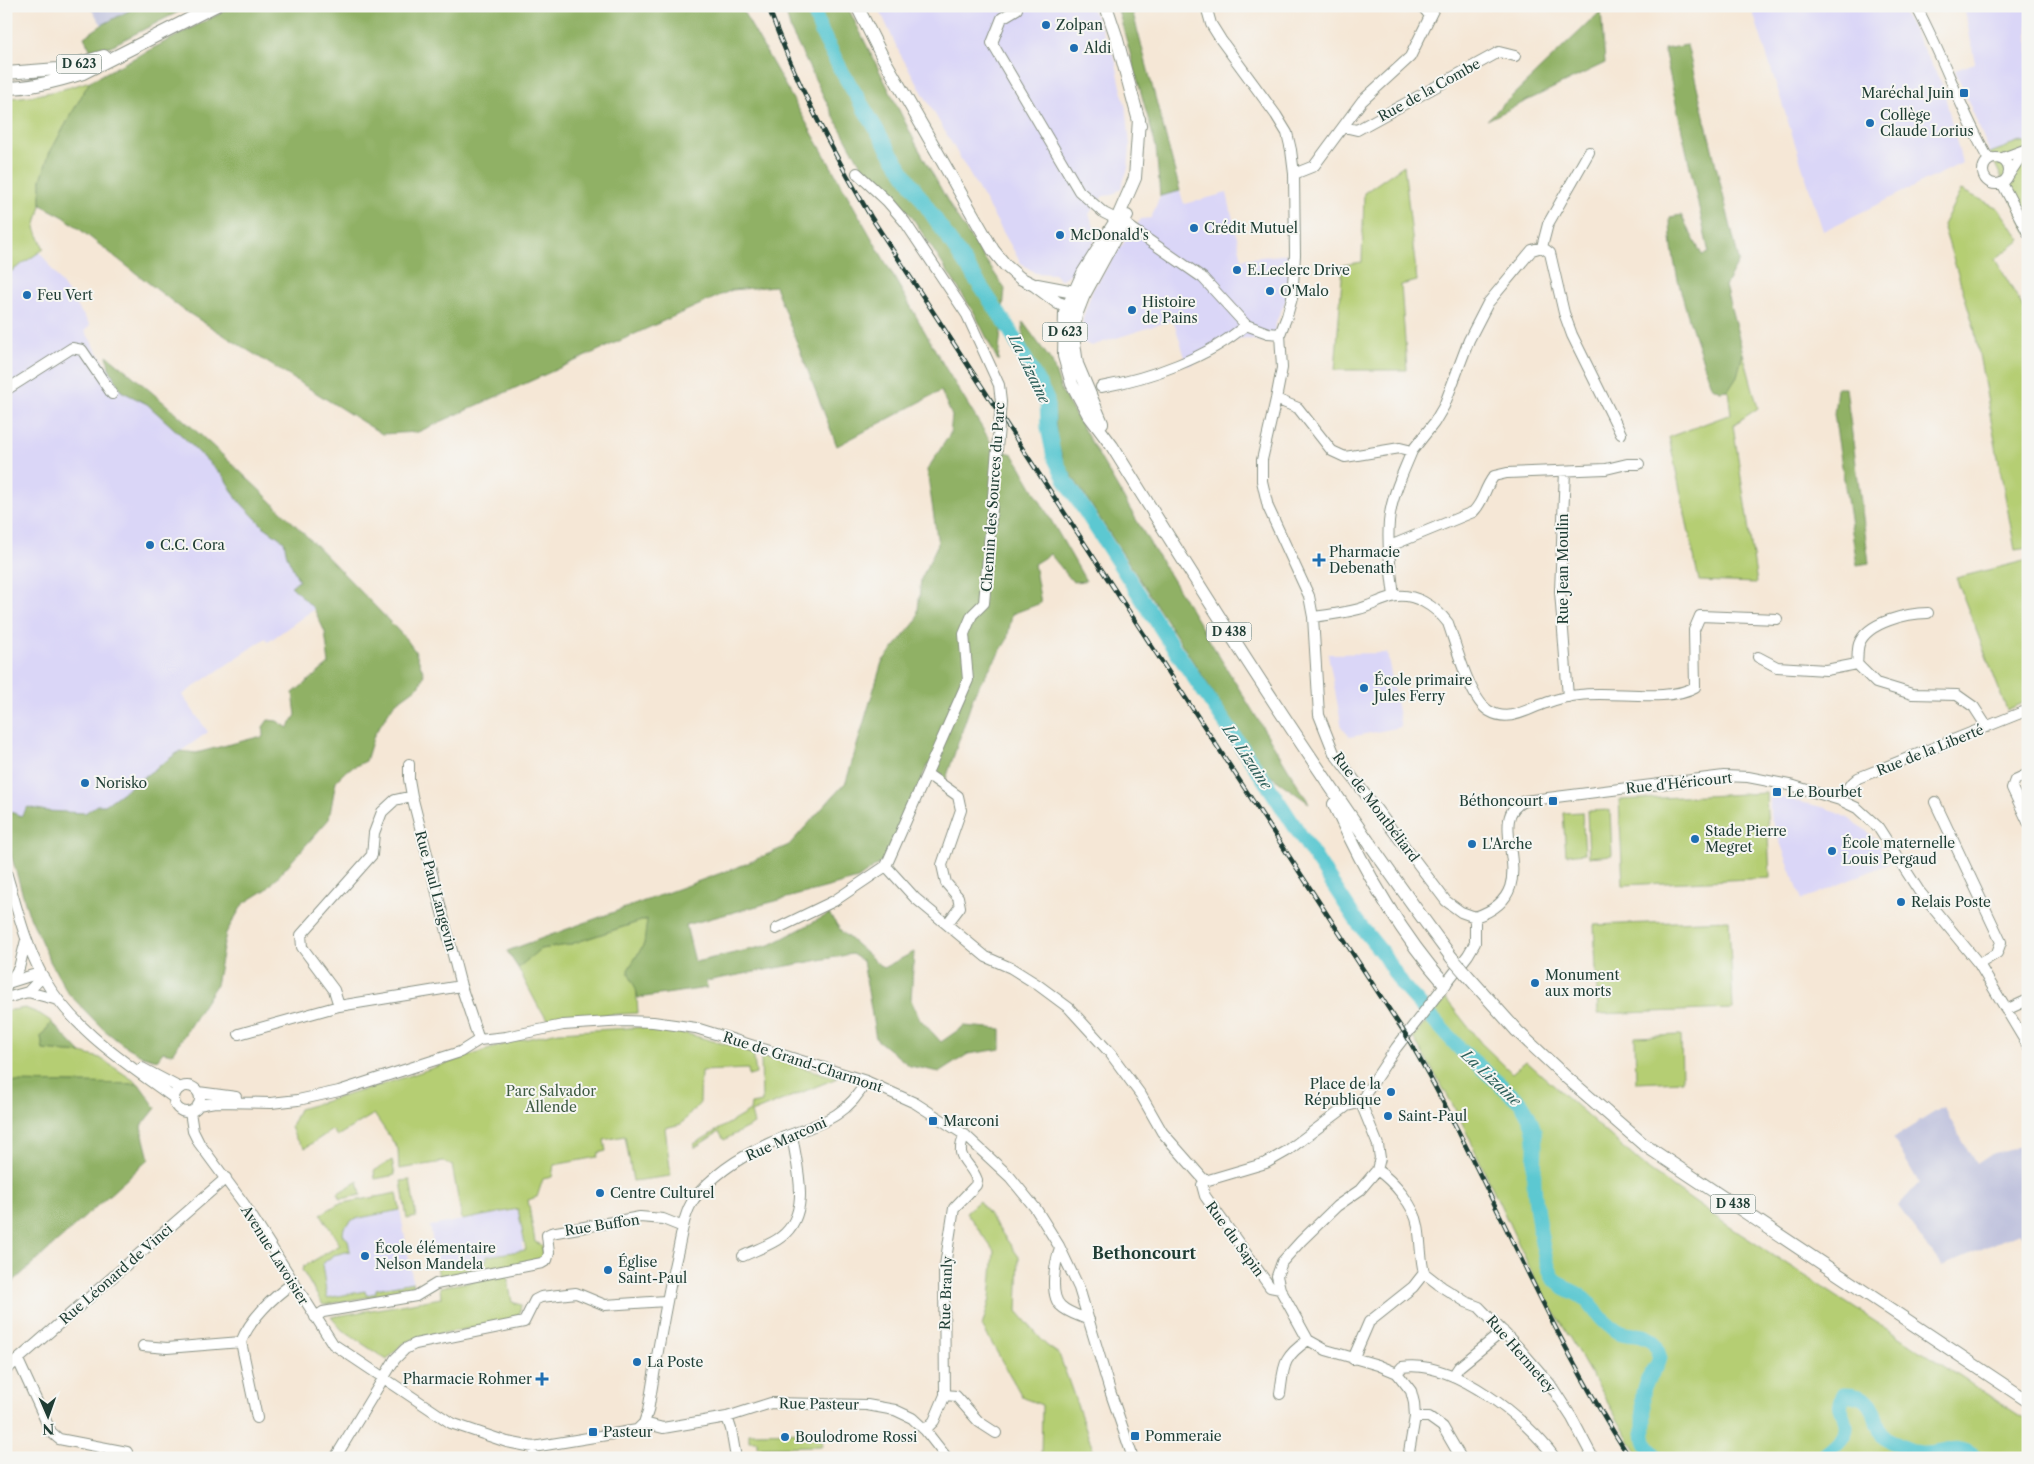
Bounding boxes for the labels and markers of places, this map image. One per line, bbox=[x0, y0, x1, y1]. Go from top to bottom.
place label: Zolpan bbox=[1056, 16, 1103, 34]
marker: Zolpan bbox=[1040, 19, 1052, 31]
place label: Aldi bbox=[1083, 39, 1111, 57]
marker: Aldi bbox=[1068, 42, 1080, 54]
place label: Maréchal Juin bbox=[1861, 84, 1954, 102]
marker: Maréchal Juin bbox=[1958, 87, 1970, 99]
place label: Collège Claude Lorius bbox=[1880, 106, 1974, 140]
marker: Collège Claude Lorius bbox=[1864, 117, 1876, 129]
place label: Crédit Mutuel bbox=[1204, 219, 1298, 237]
marker: Crédit Mutuel bbox=[1188, 222, 1200, 234]
place label: McDonald's bbox=[1070, 226, 1149, 244]
marker: McDonald's bbox=[1054, 229, 1066, 241]
place label: E.Leclerc Drive bbox=[1247, 261, 1350, 279]
marker: E.Leclerc Drive bbox=[1231, 264, 1243, 276]
place label: O'Malo bbox=[1280, 282, 1329, 300]
marker: O'Malo bbox=[1264, 285, 1276, 297]
place label: Feu Vert bbox=[37, 286, 93, 304]
marker: Feu Vert bbox=[21, 289, 33, 301]
place label: Histoire de Pains bbox=[1142, 293, 1198, 327]
marker: Histoire de Pains bbox=[1126, 304, 1138, 316]
place label: C.C. Cora bbox=[160, 536, 226, 554]
marker: C.C. Cora bbox=[144, 539, 156, 551]
place label: Pharmacie Debenath bbox=[1329, 543, 1400, 577]
marker: Pharmacie Debenath bbox=[1313, 554, 1325, 566]
place label: École primaire Jules Ferry bbox=[1372, 671, 1472, 705]
marker: École primaire Jules Ferry bbox=[1358, 682, 1370, 694]
place label: Norisko bbox=[95, 774, 147, 792]
marker: Norisko bbox=[79, 777, 91, 789]
place label: Le Bourbet bbox=[1787, 783, 1862, 801]
marker: Le Bourbet bbox=[1771, 786, 1783, 798]
place label: Béthoncourt bbox=[1459, 792, 1543, 810]
marker: Béthoncourt bbox=[1547, 795, 1559, 807]
place label: Stade Pierre Megret bbox=[1705, 822, 1787, 856]
marker: Stade Pierre Megret bbox=[1689, 833, 1701, 845]
place label: École maternelle Louis Pergaud bbox=[1842, 834, 1955, 868]
place label: L'Arche bbox=[1482, 835, 1532, 853]
marker: L'Arche bbox=[1466, 838, 1478, 850]
marker: École maternelle Louis Pergaud bbox=[1826, 845, 1838, 857]
place label: Relais Poste bbox=[1911, 893, 1991, 911]
marker: Relais Poste bbox=[1895, 896, 1907, 908]
place label: Monument aux morts bbox=[1545, 966, 1619, 1000]
marker: Monument aux morts bbox=[1529, 977, 1541, 989]
place label: Place de la République bbox=[1304, 1075, 1382, 1109]
marker: Place de la République bbox=[1385, 1086, 1397, 1098]
place label: Saint-Paul bbox=[1398, 1107, 1467, 1125]
marker: Saint-Paul bbox=[1382, 1110, 1394, 1122]
place label: Marconi bbox=[943, 1112, 999, 1130]
marker: Marconi bbox=[927, 1115, 939, 1127]
place label: Centre Culturel bbox=[610, 1184, 715, 1202]
marker: Centre Culturel bbox=[594, 1187, 606, 1199]
place label: École élémentaire Nelson Mandela bbox=[375, 1239, 496, 1273]
marker: École élémentaire Nelson Mandela bbox=[359, 1250, 371, 1262]
place label: Église Saint-Paul bbox=[618, 1253, 687, 1287]
marker: Église Saint-Paul bbox=[602, 1264, 614, 1276]
place label: La Poste bbox=[647, 1353, 704, 1371]
marker: La Poste bbox=[631, 1356, 643, 1368]
place label: Pharmacie Rohmer bbox=[403, 1370, 532, 1388]
marker: Pharmacie Rohmer bbox=[536, 1373, 548, 1385]
place label: Pasteur bbox=[603, 1423, 653, 1441]
marker: Pasteur bbox=[587, 1426, 599, 1438]
place label: Pommeraie bbox=[1145, 1427, 1222, 1445]
place label: Boulodrome Rossi bbox=[795, 1428, 917, 1446]
marker: Pommeraie bbox=[1129, 1430, 1141, 1442]
marker: Boulodrome Rossi bbox=[779, 1431, 791, 1443]

